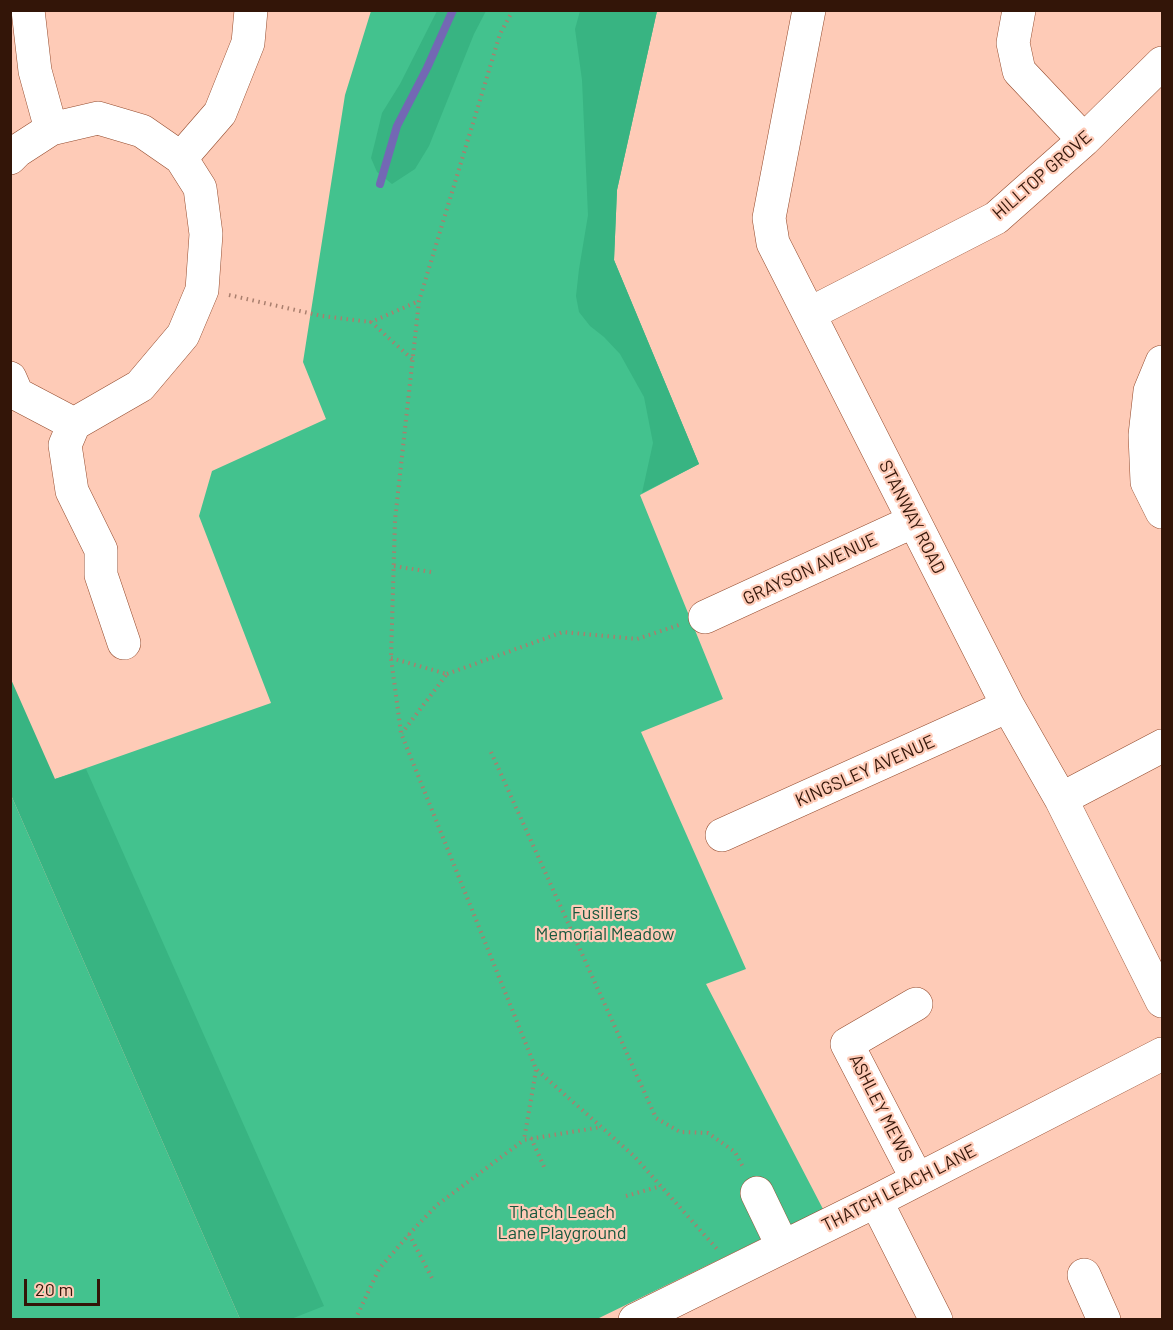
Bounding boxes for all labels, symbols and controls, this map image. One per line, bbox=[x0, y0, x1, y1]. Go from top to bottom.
street label: HILLTOP GROVE bbox=[988, 126, 1096, 224]
street label: STANWAY ROAD bbox=[874, 457, 950, 577]
street label: GRAYSON AVENUE bbox=[739, 528, 881, 610]
street label: KINGSLEY AVENUE bbox=[792, 731, 938, 811]
park label: Fusiliers Memorial Meadow bbox=[536, 902, 674, 944]
street label: ASHLEY MEWS bbox=[845, 1051, 917, 1165]
street label: THATCH LEACH LANE bbox=[818, 1140, 980, 1236]
park label: Thatch Leach Lane Playground bbox=[498, 1201, 626, 1244]
scale bar bbox=[27, 1267, 104, 1305]
text: 20 m bbox=[35, 1278, 73, 1300]

